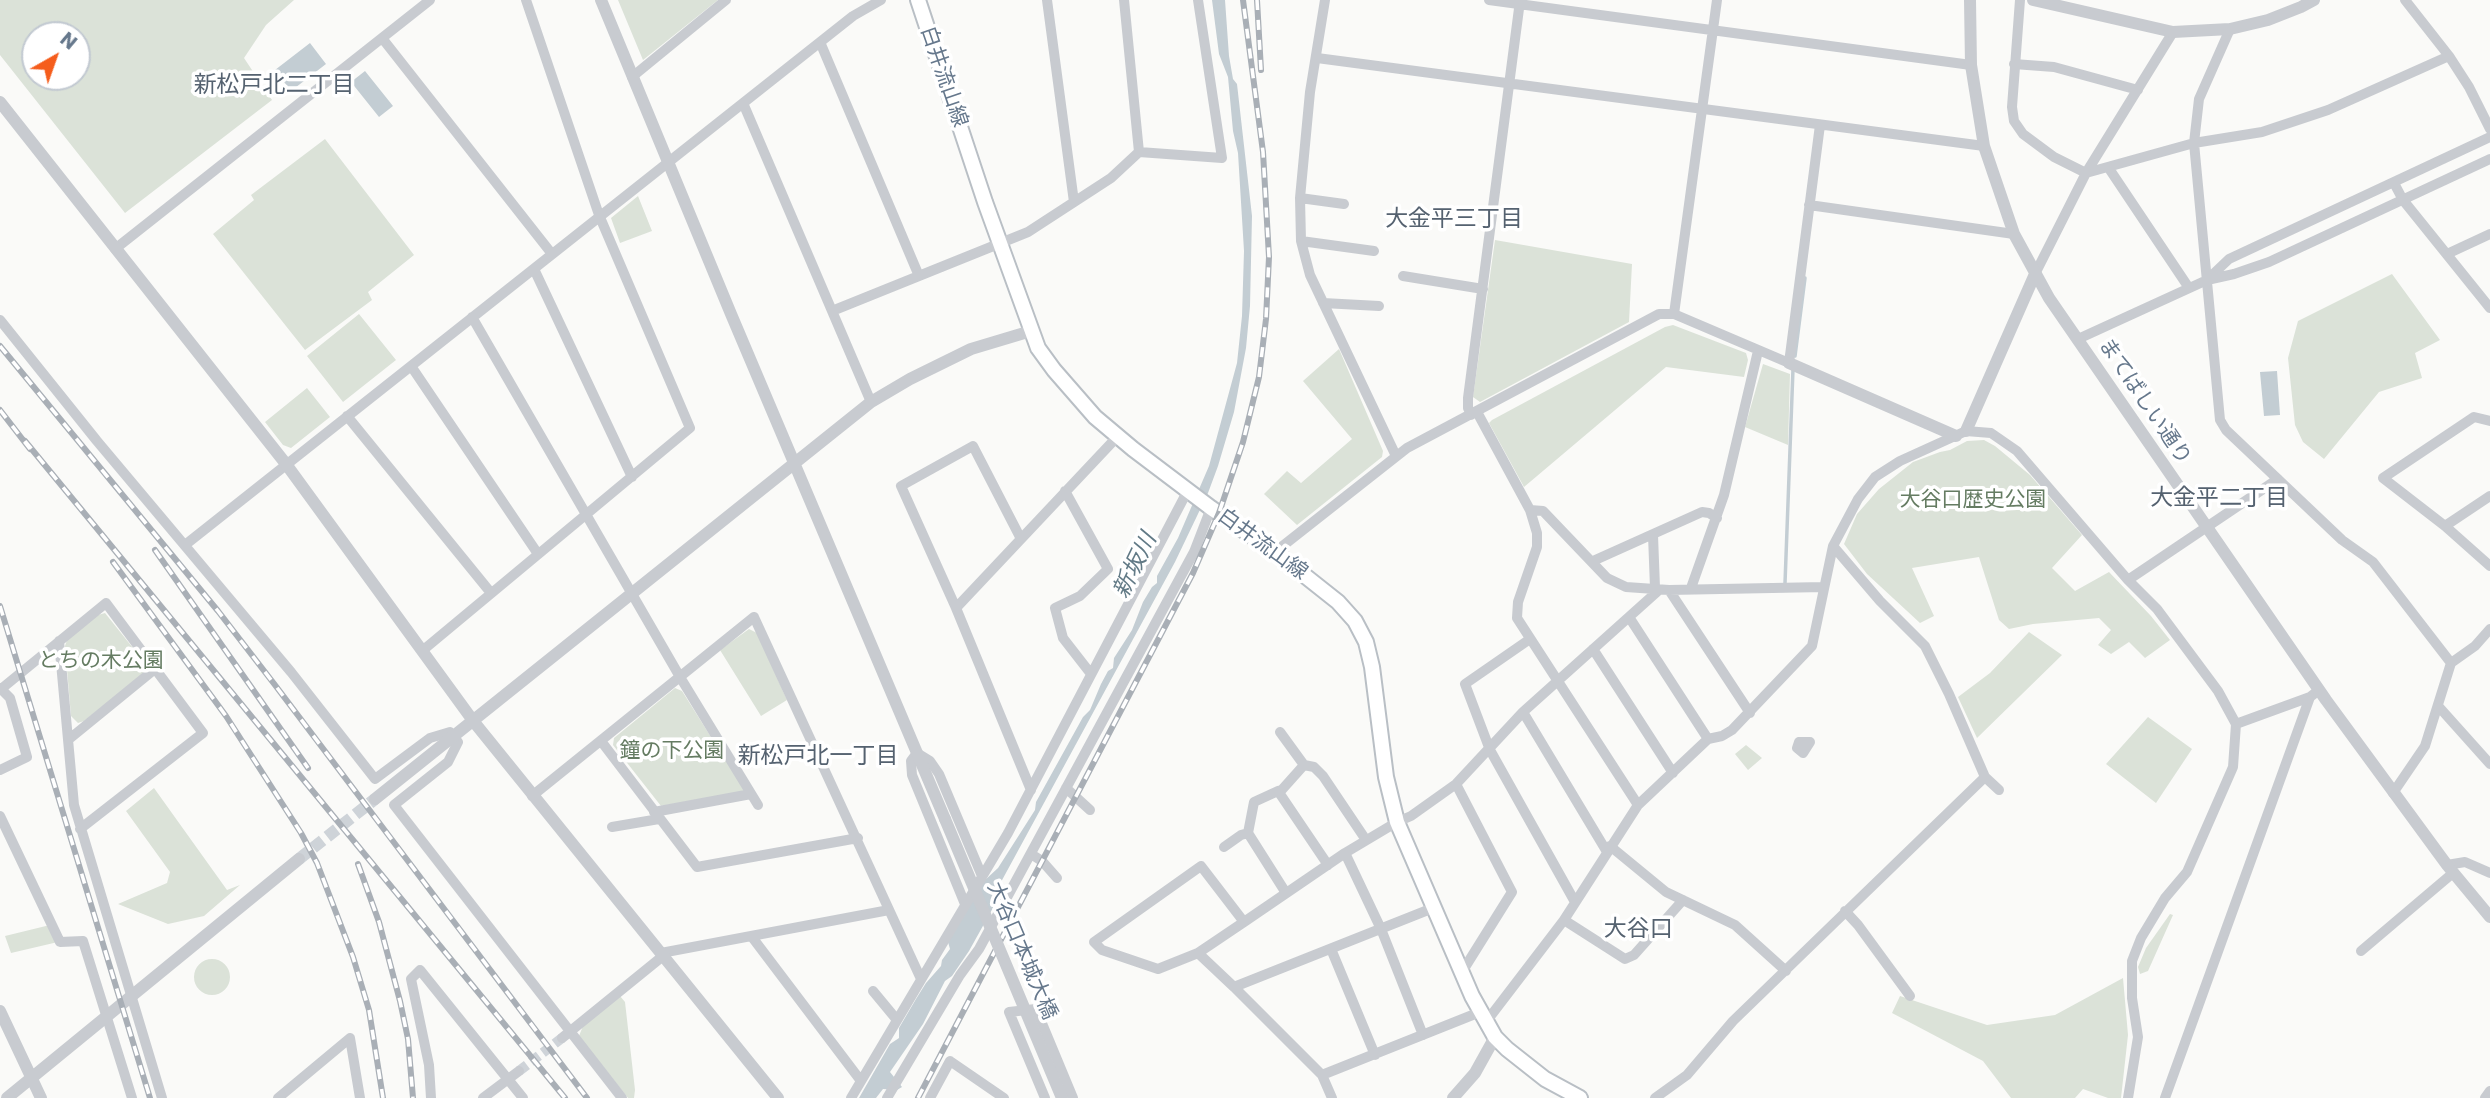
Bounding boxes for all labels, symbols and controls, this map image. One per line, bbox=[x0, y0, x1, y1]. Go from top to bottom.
north arrow bbox=[21, 21, 91, 91]
street label: 白井流山線 bbox=[914, 23, 972, 131]
text: N bbox=[54, 26, 83, 56]
district label: 新松戸北二丁目 bbox=[194, 72, 354, 100]
district label: 大金平三丁目 bbox=[1385, 206, 1523, 234]
street label: まてばしい通り bbox=[2092, 334, 2196, 470]
district label: 大金平二丁目 bbox=[2150, 485, 2288, 513]
park label: 大谷口歴史公園 bbox=[1900, 488, 2046, 514]
street label: 白井流山線 bbox=[1212, 504, 1312, 586]
water label: 新坂川 bbox=[1108, 529, 1164, 603]
park label: とちの木公園 bbox=[38, 649, 164, 675]
park label: 鐘の下公園 bbox=[620, 739, 724, 765]
district label: 新松戸北一丁目 bbox=[738, 743, 898, 771]
street label: 大谷口本城大橋 bbox=[981, 878, 1061, 1024]
district label: 大谷口 bbox=[1604, 916, 1672, 944]

